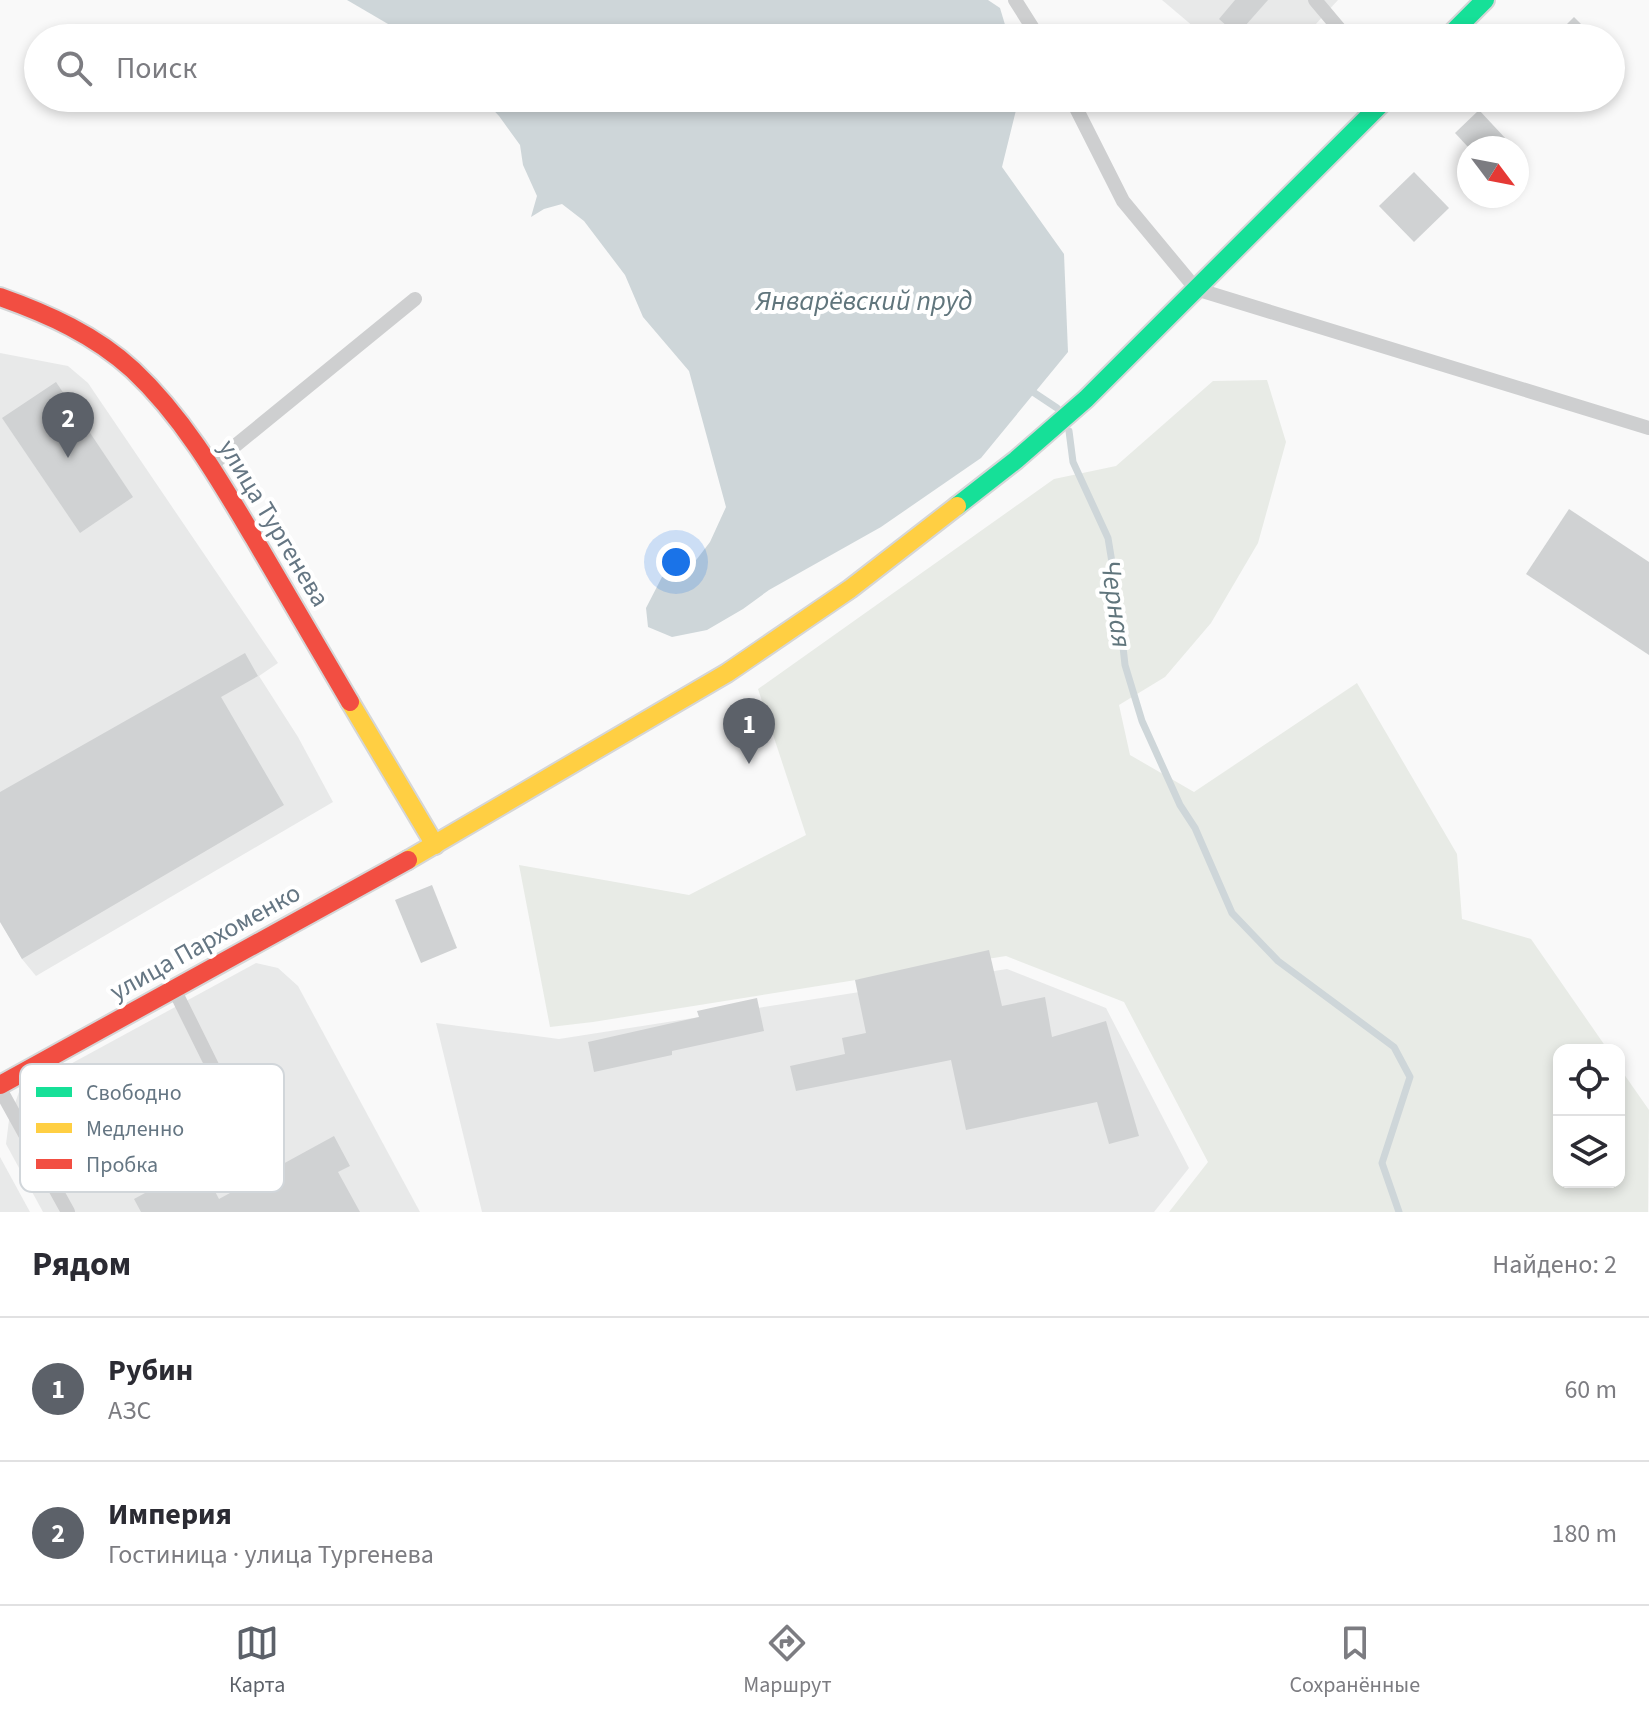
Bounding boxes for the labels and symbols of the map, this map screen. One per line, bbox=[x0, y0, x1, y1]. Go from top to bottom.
north arrow bbox=[1457, 136, 1529, 208]
water label: Январёвский пруд bbox=[754, 281, 973, 321]
pin: 2 bbox=[42, 392, 94, 458]
street label: улица Тургенева bbox=[209, 432, 339, 614]
your location bbox=[656, 542, 696, 582]
water label: Черная bbox=[1090, 558, 1142, 650]
pin: 1 bbox=[723, 698, 775, 764]
street label: улица Пархоменко bbox=[103, 874, 307, 1010]
legend bbox=[20, 1064, 284, 1192]
text: Свободно bbox=[86, 1077, 182, 1109]
text: Медленно bbox=[86, 1113, 184, 1145]
text: Пробка bbox=[86, 1149, 158, 1181]

